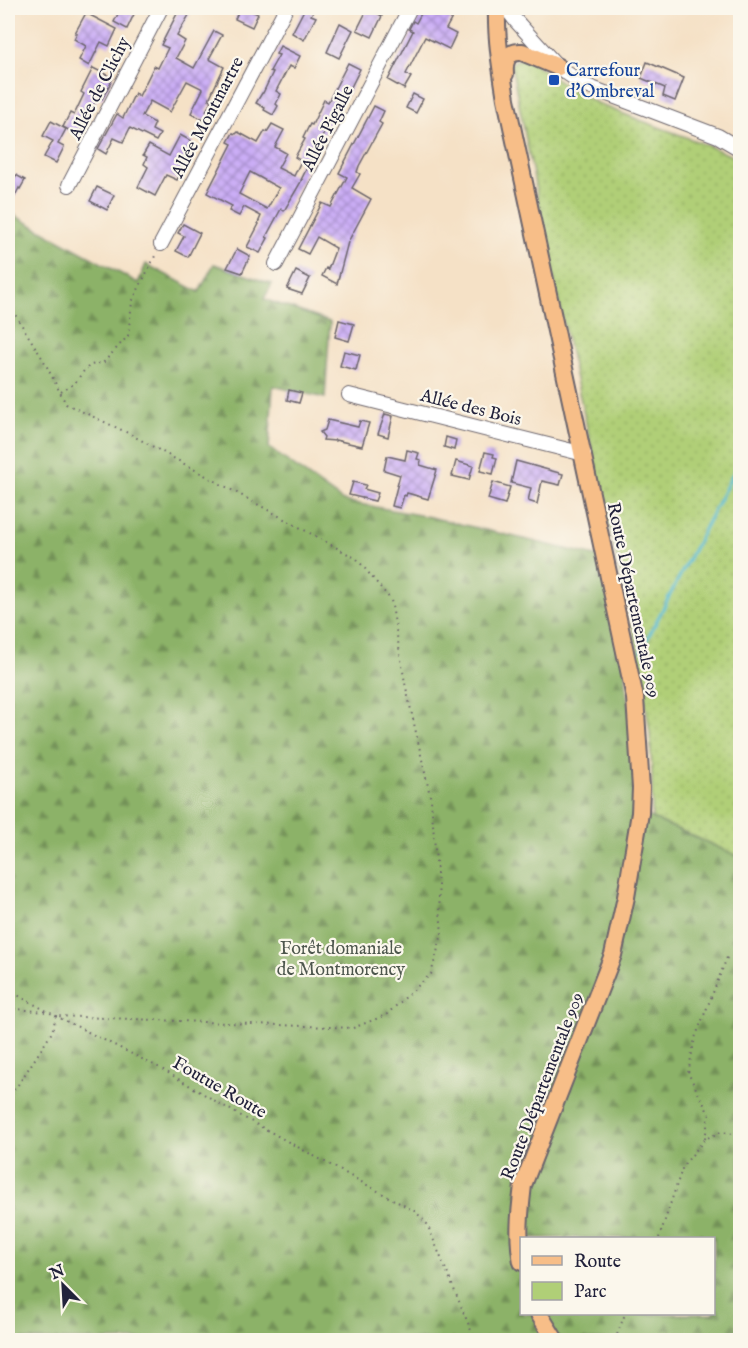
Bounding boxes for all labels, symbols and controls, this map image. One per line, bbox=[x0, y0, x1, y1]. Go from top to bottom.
street label: Allée de Clichy bbox=[64, 33, 136, 145]
street label: Allée Montmartre bbox=[166, 53, 250, 183]
place label: Carrefour d'Ombreval bbox=[566, 60, 654, 104]
marker: Carrefour d'Ombreval bbox=[547, 73, 561, 87]
street label: Allée Pigalle bbox=[296, 82, 360, 176]
street label: Allée des Bois bbox=[417, 385, 523, 432]
street label: Route Départementale 909 bbox=[601, 500, 665, 700]
park label: Forêt domaniale de Montmorency bbox=[277, 938, 405, 982]
street label: Route Départementale 909 bbox=[497, 989, 590, 1184]
street label: Foutue Route bbox=[168, 1052, 270, 1124]
legend bbox=[520, 1237, 715, 1315]
text: Route bbox=[574, 1251, 621, 1274]
north arrow bbox=[33, 1255, 93, 1315]
text: N bbox=[46, 1261, 68, 1285]
text: Parc bbox=[574, 1281, 607, 1304]

